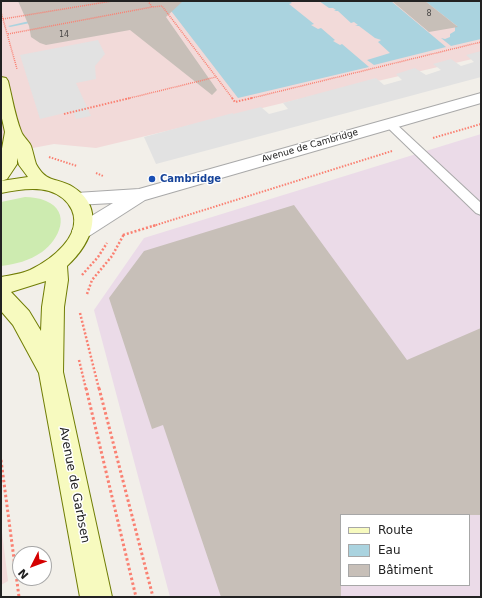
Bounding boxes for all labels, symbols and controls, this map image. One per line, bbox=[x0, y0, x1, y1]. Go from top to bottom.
house number: 8 bbox=[426, 9, 432, 19]
house number: 14 bbox=[59, 30, 69, 40]
street label: Avenue de Cambridge bbox=[261, 127, 359, 165]
place label: Cambridge bbox=[160, 173, 221, 185]
marker: Cambridge bbox=[147, 174, 157, 184]
street label: Avenue de Garbsen bbox=[56, 426, 92, 544]
legend bbox=[340, 514, 470, 586]
text: Route bbox=[378, 523, 413, 537]
text: Eau bbox=[378, 543, 401, 557]
north arrow bbox=[12, 546, 52, 586]
text: Bâtiment bbox=[378, 563, 433, 577]
text: N bbox=[16, 566, 31, 581]

